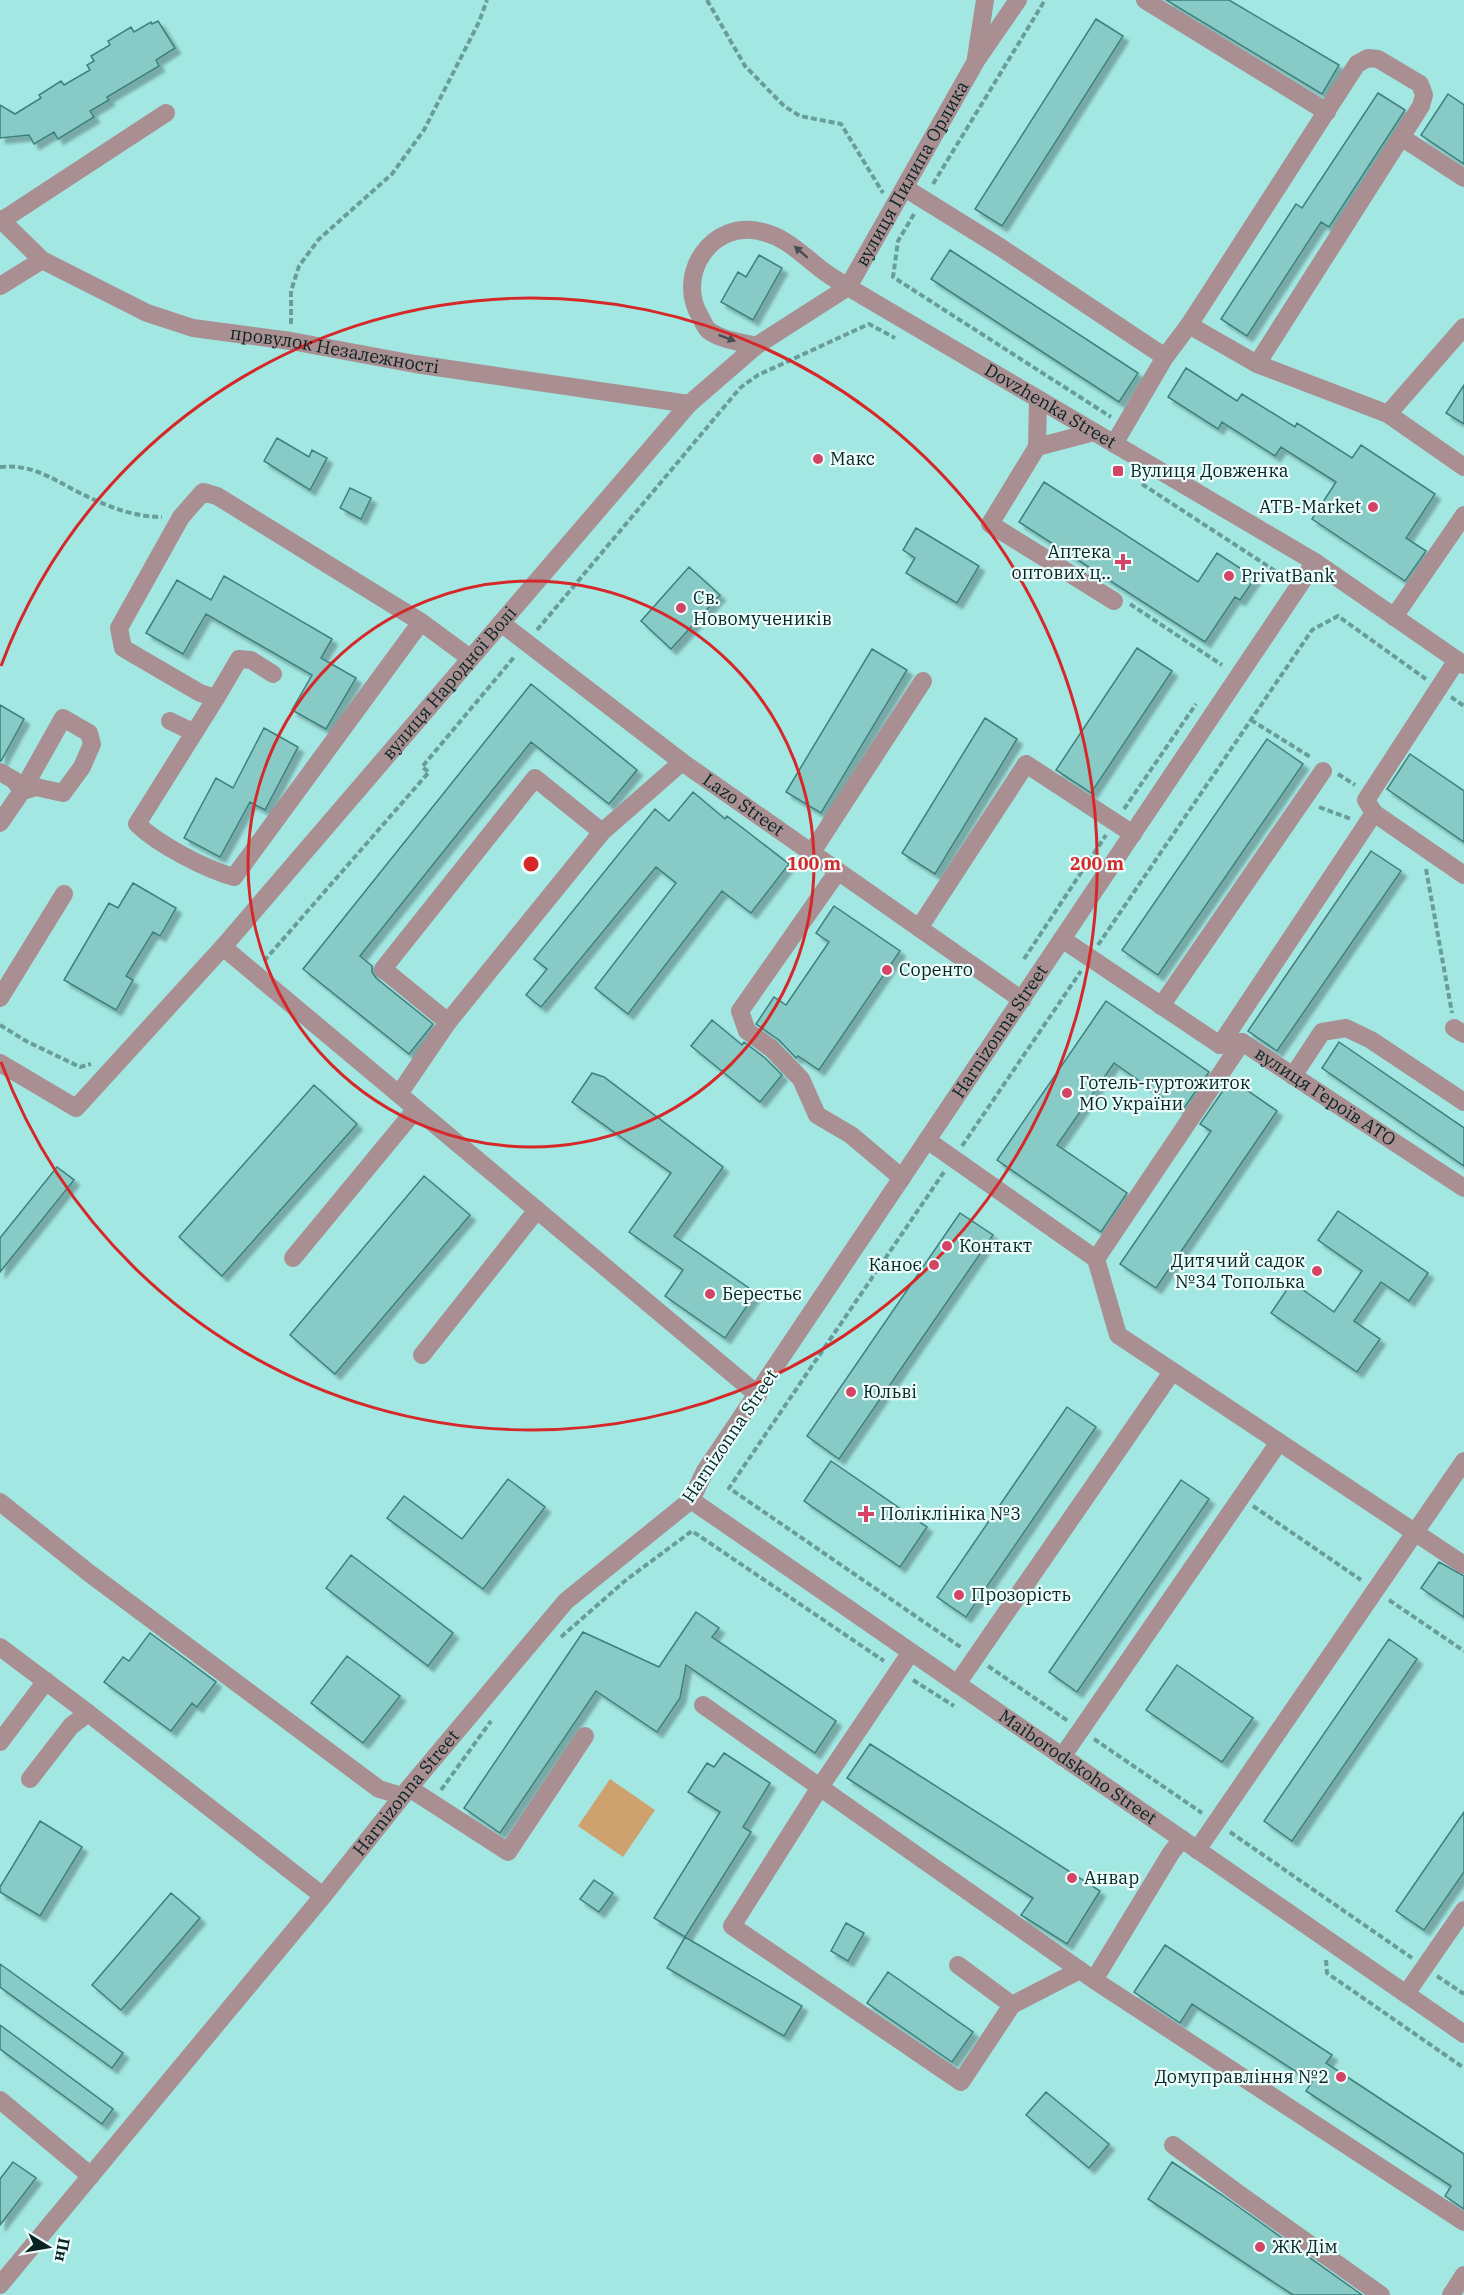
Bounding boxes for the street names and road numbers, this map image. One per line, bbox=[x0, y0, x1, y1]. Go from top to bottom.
street label: вулиця Пилипа Орлика bbox=[850, 76, 974, 270]
street label: провулок Незалежності bbox=[229, 321, 441, 378]
street label: Dovzhenka Street bbox=[980, 358, 1121, 453]
street label: вулиця Народної Волі bbox=[377, 601, 521, 764]
street label: Lazo Street bbox=[698, 768, 789, 841]
street label: Harnizonna Street bbox=[946, 960, 1052, 1102]
street label: вулиця Героїв АТО bbox=[1251, 1042, 1400, 1151]
street label: Harnizonna Street bbox=[676, 1365, 783, 1507]
street label: Maiborodskoho Street bbox=[995, 1704, 1161, 1829]
street label: Harnizonna Street bbox=[348, 1725, 464, 1860]

